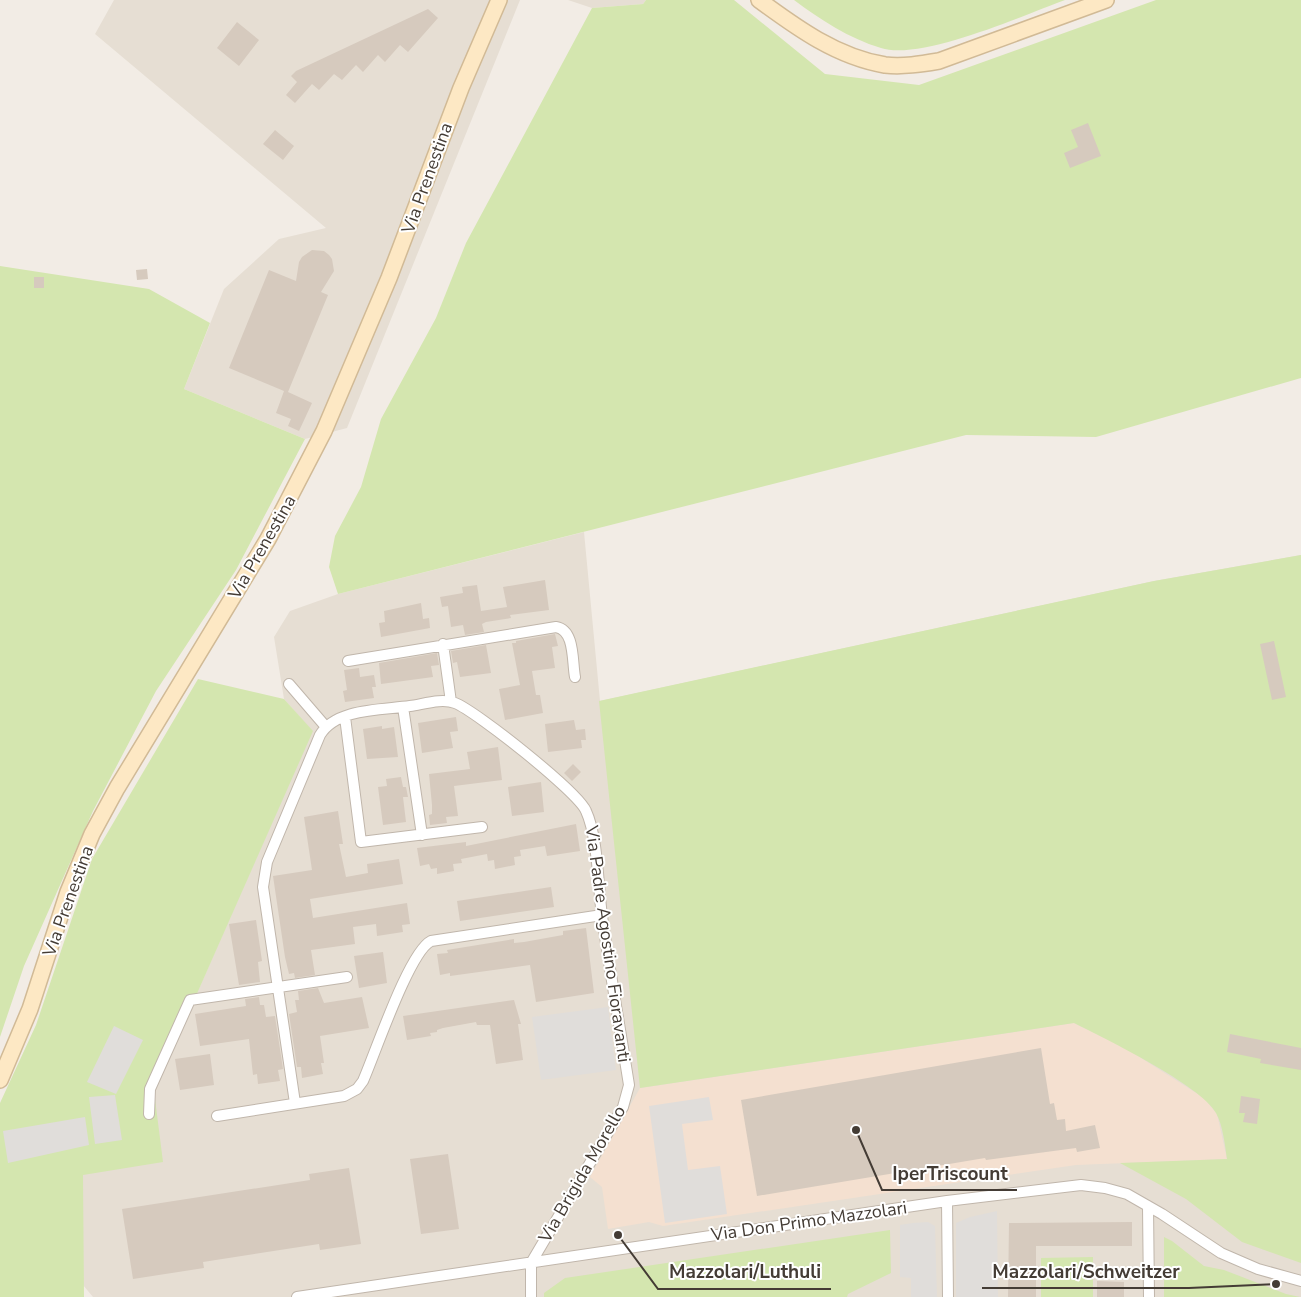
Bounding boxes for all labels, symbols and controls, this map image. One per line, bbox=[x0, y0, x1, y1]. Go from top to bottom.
street label: Via Prenestina bbox=[395, 119, 458, 238]
street label: Via Prenestina bbox=[222, 491, 302, 604]
street label: Via Padre Agostino Fioravanti bbox=[579, 823, 637, 1064]
street label: Via Prenestina bbox=[36, 842, 99, 961]
street label: Via Brigida Morello bbox=[532, 1101, 631, 1248]
callout: IperTriscount bbox=[882, 1156, 1017, 1190]
text: IperTriscount bbox=[892, 1161, 1008, 1187]
street label: Via Don Primo Mazzolari bbox=[708, 1195, 909, 1247]
callout: Mazzolari/Schweitzer bbox=[982, 1254, 1189, 1288]
callout: Mazzolari/Luthuli bbox=[658, 1255, 831, 1289]
text: Mazzolari/Luthuli bbox=[669, 1259, 821, 1285]
text: Mazzolari/Schweitzer bbox=[992, 1259, 1180, 1285]

